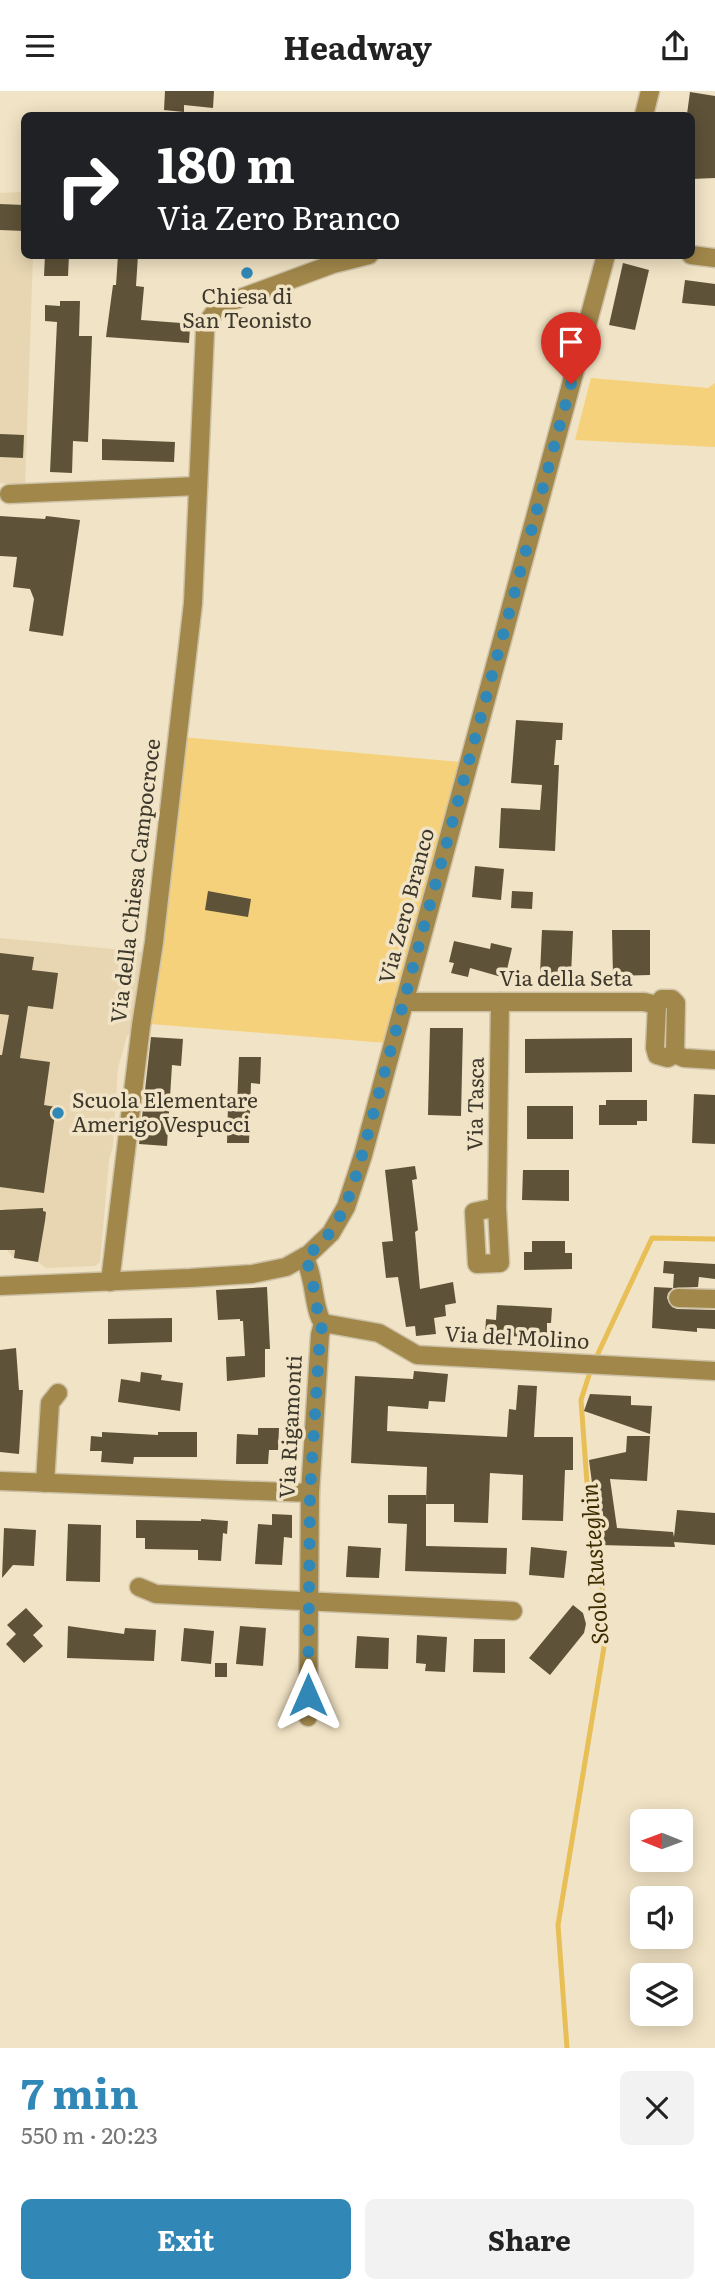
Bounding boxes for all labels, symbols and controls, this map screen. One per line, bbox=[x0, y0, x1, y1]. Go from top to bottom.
text: Headway bbox=[283, 22, 432, 70]
icon: menu bbox=[21, 27, 59, 65]
icon: share bbox=[656, 27, 694, 65]
text: 180 m bbox=[157, 125, 295, 198]
icon: right bbox=[42, 140, 133, 231]
text: Via Zero Branco bbox=[157, 192, 401, 240]
marker: Chiesa di San Teonisto bbox=[239, 265, 255, 281]
place label: Chiesa di San Teonisto bbox=[182, 279, 312, 334]
pin bbox=[541, 312, 601, 384]
icon: arrive bbox=[552, 323, 590, 361]
street label: Via della Chiesa Campocroce bbox=[101, 737, 166, 1025]
street label: Via Zero Branco bbox=[369, 824, 440, 987]
street label: Via della Seta bbox=[499, 961, 633, 992]
street label: Via Tasca bbox=[457, 1056, 490, 1151]
place label: Scuola Elementare Amerigo Vespucci bbox=[72, 1083, 258, 1138]
marker: Scuola Elementare Amerigo Vespucci bbox=[50, 1105, 66, 1121]
street label: Via del Molino bbox=[444, 1316, 590, 1355]
street label: Via Rigamonti bbox=[269, 1354, 308, 1499]
water label: Scolo Rusteghin bbox=[570, 1482, 616, 1646]
position arrow bbox=[271, 1658, 345, 1732]
north arrow bbox=[630, 1809, 693, 1873]
map controls bbox=[630, 1809, 693, 2026]
button: sound bbox=[630, 1886, 693, 1949]
button: layers bbox=[630, 1963, 693, 2026]
text: 7 min bbox=[21, 2060, 139, 2122]
button: close bbox=[620, 2071, 694, 2145]
text: 550 m · 20:23 bbox=[21, 2117, 158, 2151]
button: Exit bbox=[21, 2199, 351, 2279]
button: Share bbox=[365, 2199, 694, 2279]

